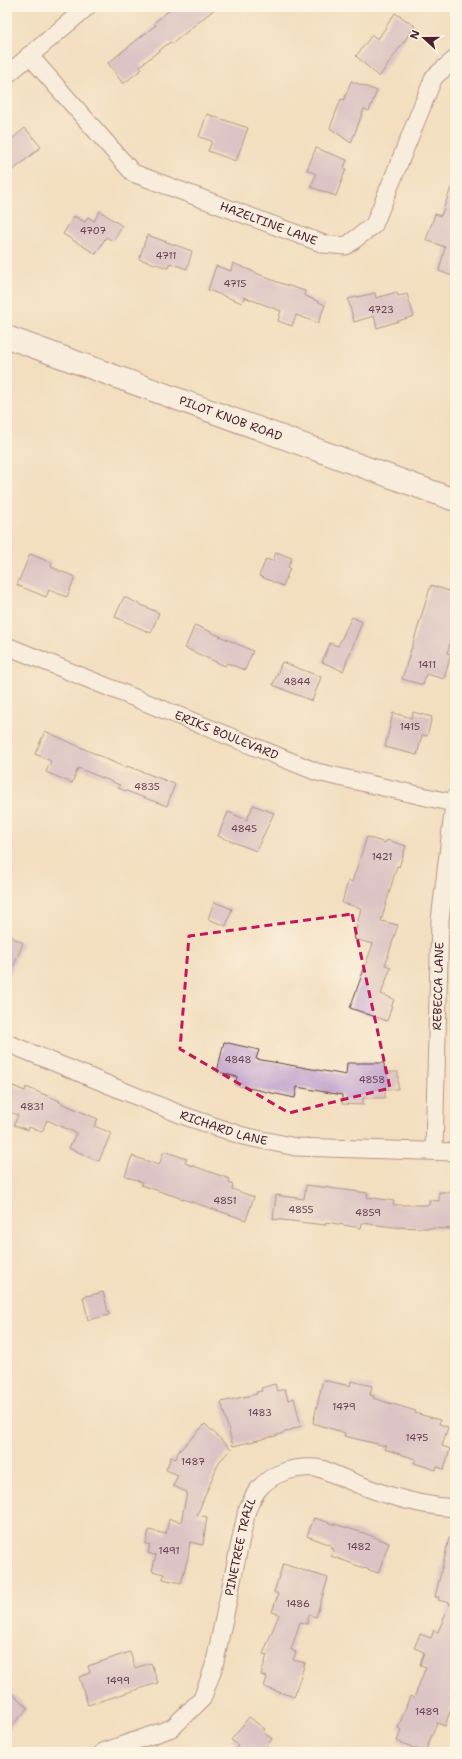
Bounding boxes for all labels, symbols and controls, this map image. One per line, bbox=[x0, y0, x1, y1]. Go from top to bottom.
north arrow bbox=[404, 18, 444, 58]
text: N bbox=[407, 28, 424, 41]
street label: HAZELTINE LANE bbox=[218, 198, 320, 249]
house number: 4707 bbox=[80, 224, 106, 237]
house number: 4711 bbox=[156, 249, 176, 262]
house number: 4715 bbox=[224, 277, 246, 290]
house number: 4723 bbox=[368, 303, 394, 316]
street label: PILOT KNOB ROAD bbox=[177, 392, 285, 445]
house number: 1411 bbox=[418, 658, 436, 671]
house number: 4844 bbox=[283, 675, 311, 688]
street label: ERIKS BOULEVARD bbox=[172, 707, 281, 764]
house number: 1415 bbox=[400, 720, 420, 733]
house number: 4835 bbox=[134, 780, 160, 793]
house number: 4845 bbox=[231, 822, 257, 835]
house number: 1421 bbox=[372, 850, 392, 863]
street label: REBECCA LANE bbox=[429, 942, 447, 1031]
house number: 4848 bbox=[224, 1053, 252, 1066]
house number: 4858 bbox=[359, 1073, 385, 1086]
house number: 4831 bbox=[20, 1100, 44, 1113]
street label: RICHARD LANE bbox=[178, 1107, 269, 1149]
house number: 4851 bbox=[213, 1194, 237, 1207]
house number: 4855 bbox=[288, 1203, 314, 1216]
house number: 4859 bbox=[355, 1206, 381, 1219]
house number: 1479 bbox=[332, 1400, 356, 1413]
house number: 1483 bbox=[248, 1406, 272, 1419]
house number: 1475 bbox=[406, 1431, 428, 1444]
house number: 1487 bbox=[181, 1455, 205, 1468]
street label: PINETREE TRAIL bbox=[221, 1495, 260, 1597]
house number: 1482 bbox=[347, 1540, 371, 1553]
house number: 1491 bbox=[158, 1544, 180, 1557]
house number: 1486 bbox=[286, 1597, 310, 1610]
house number: 1499 bbox=[106, 1674, 130, 1687]
house number: 1489 bbox=[415, 1705, 439, 1718]

